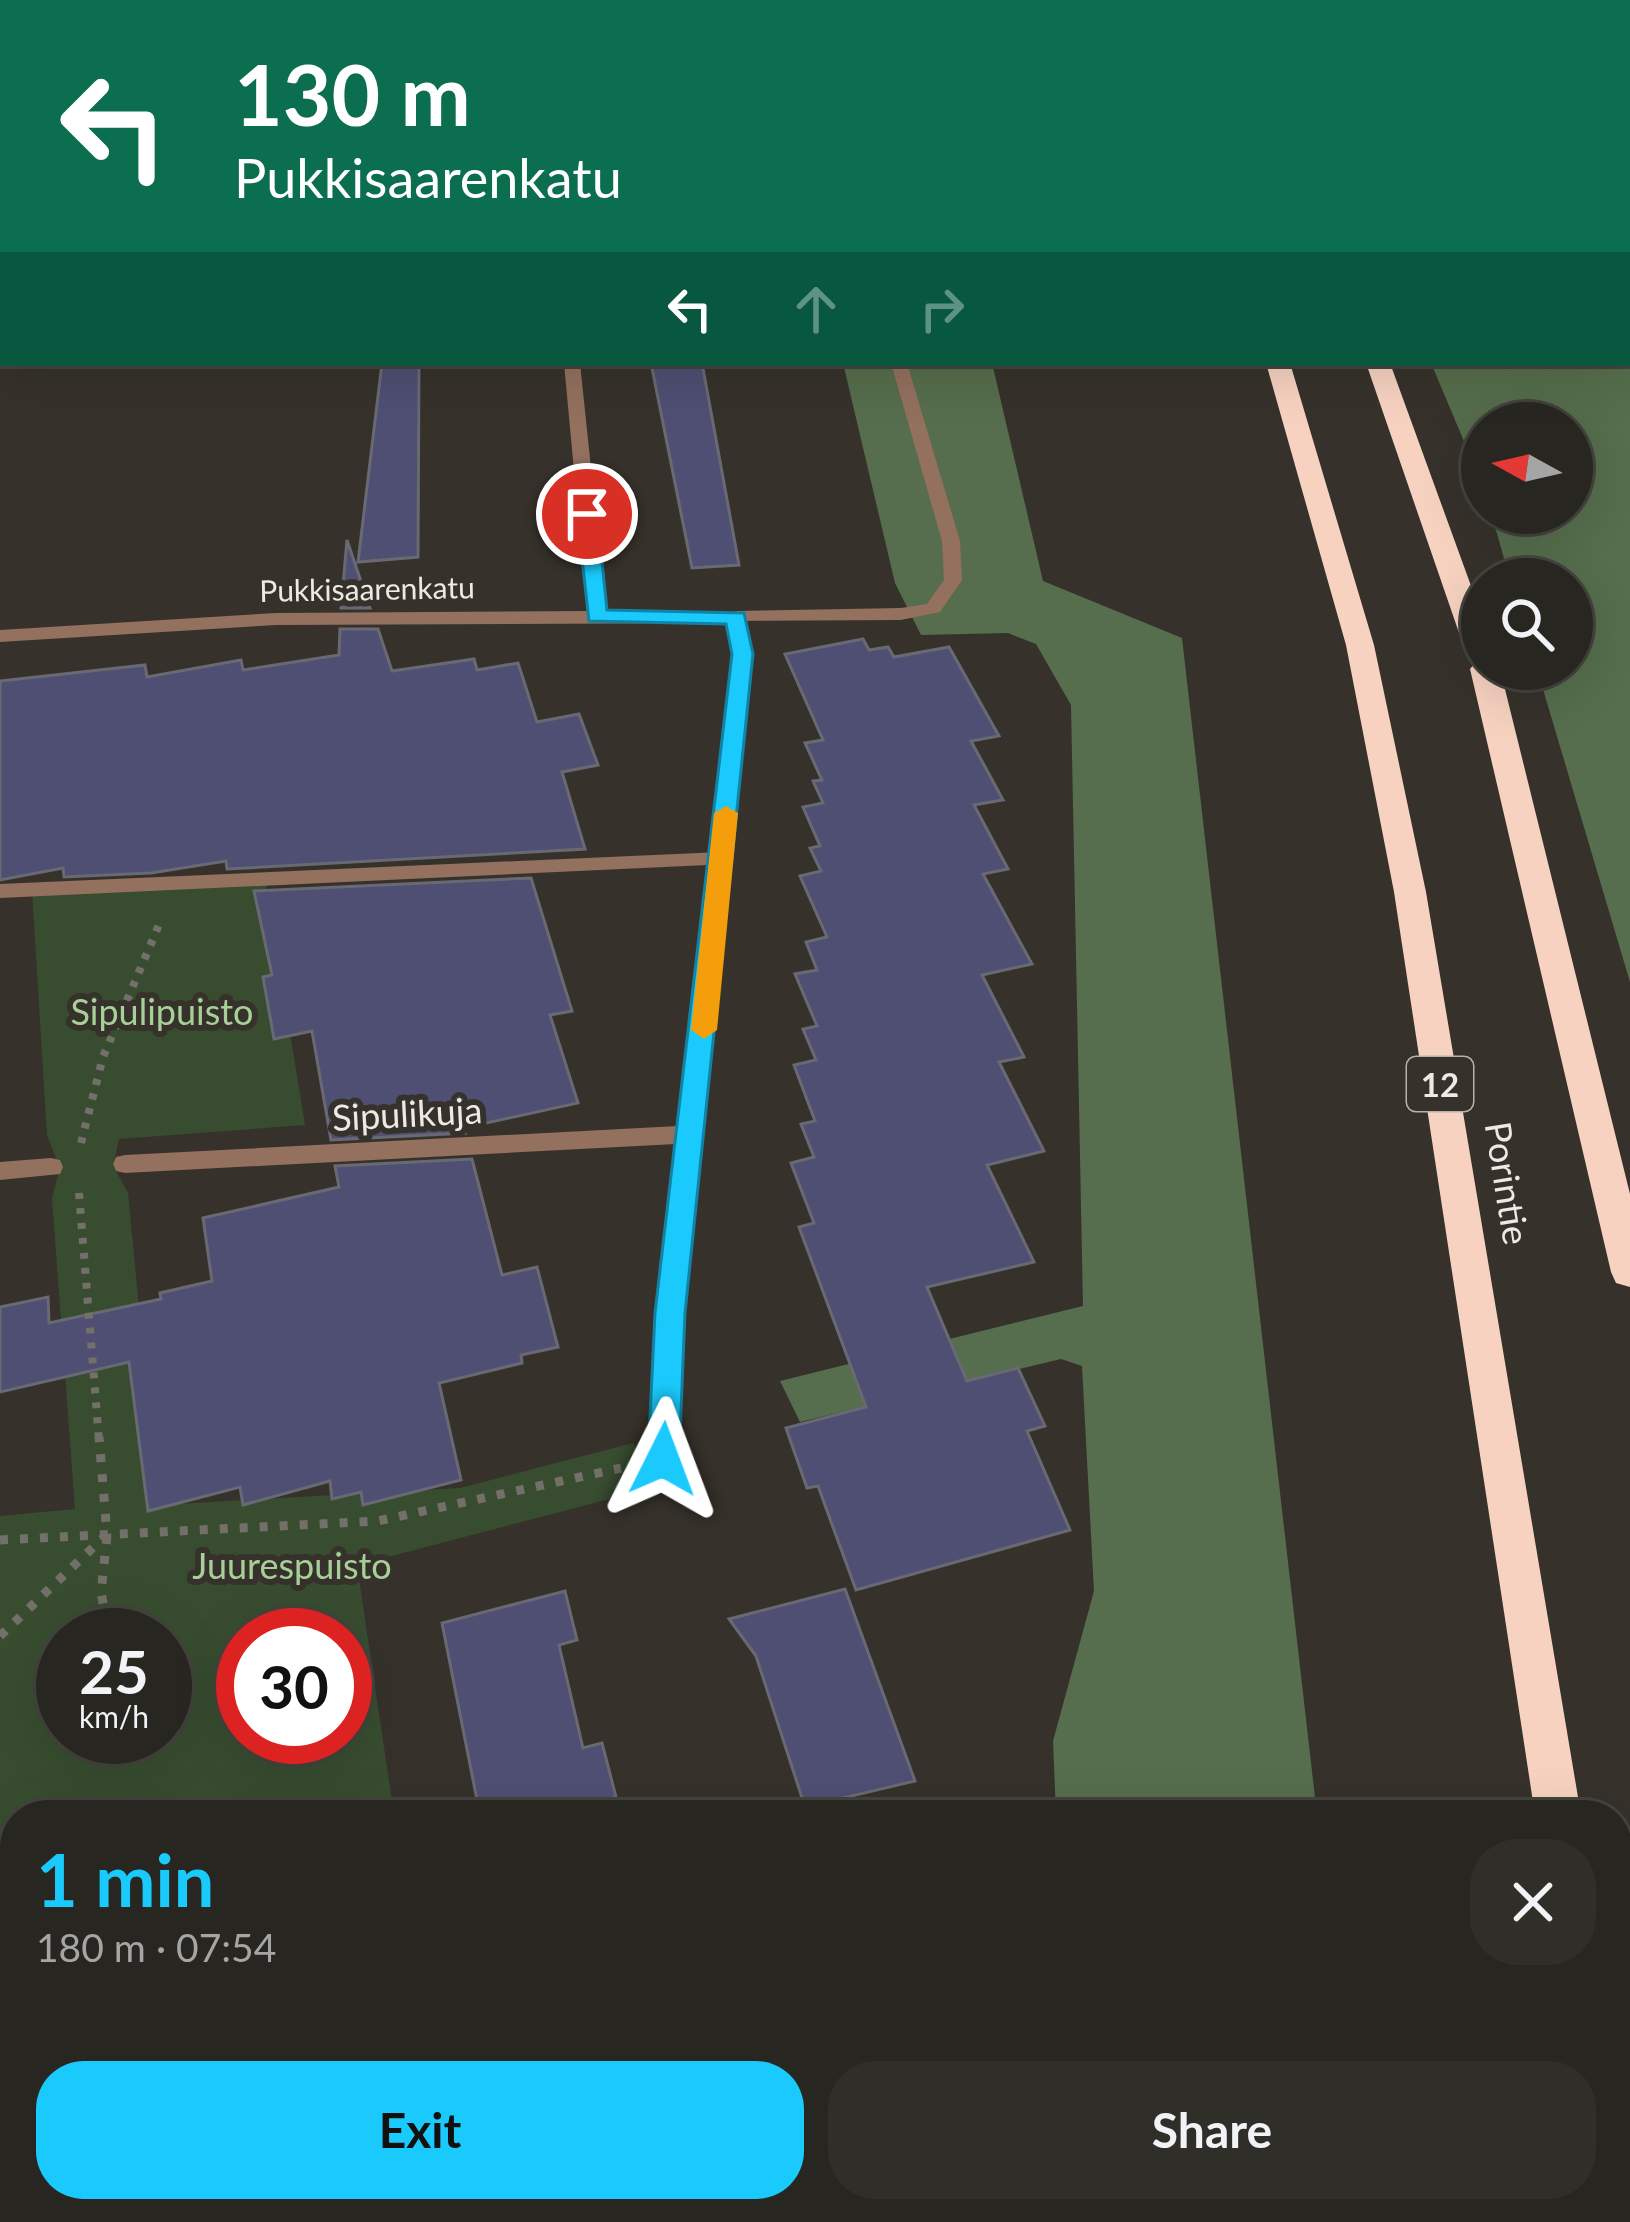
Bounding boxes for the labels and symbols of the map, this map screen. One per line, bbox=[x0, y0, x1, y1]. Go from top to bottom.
north arrow bbox=[1461, 402, 1593, 534]
pin bbox=[536, 463, 638, 565]
street label: Pukkisaarenkatu bbox=[259, 568, 475, 608]
park label: Sipulipuisto bbox=[70, 989, 254, 1033]
road number: 12 bbox=[1407, 1057, 1473, 1111]
street label: Sipulikuja bbox=[331, 1087, 483, 1139]
street label: Porintie bbox=[1477, 1118, 1539, 1248]
position arrow bbox=[600, 1396, 726, 1522]
park label: Juurespuisto bbox=[192, 1543, 392, 1587]
speed limit sign: 30 bbox=[216, 1608, 372, 1764]

